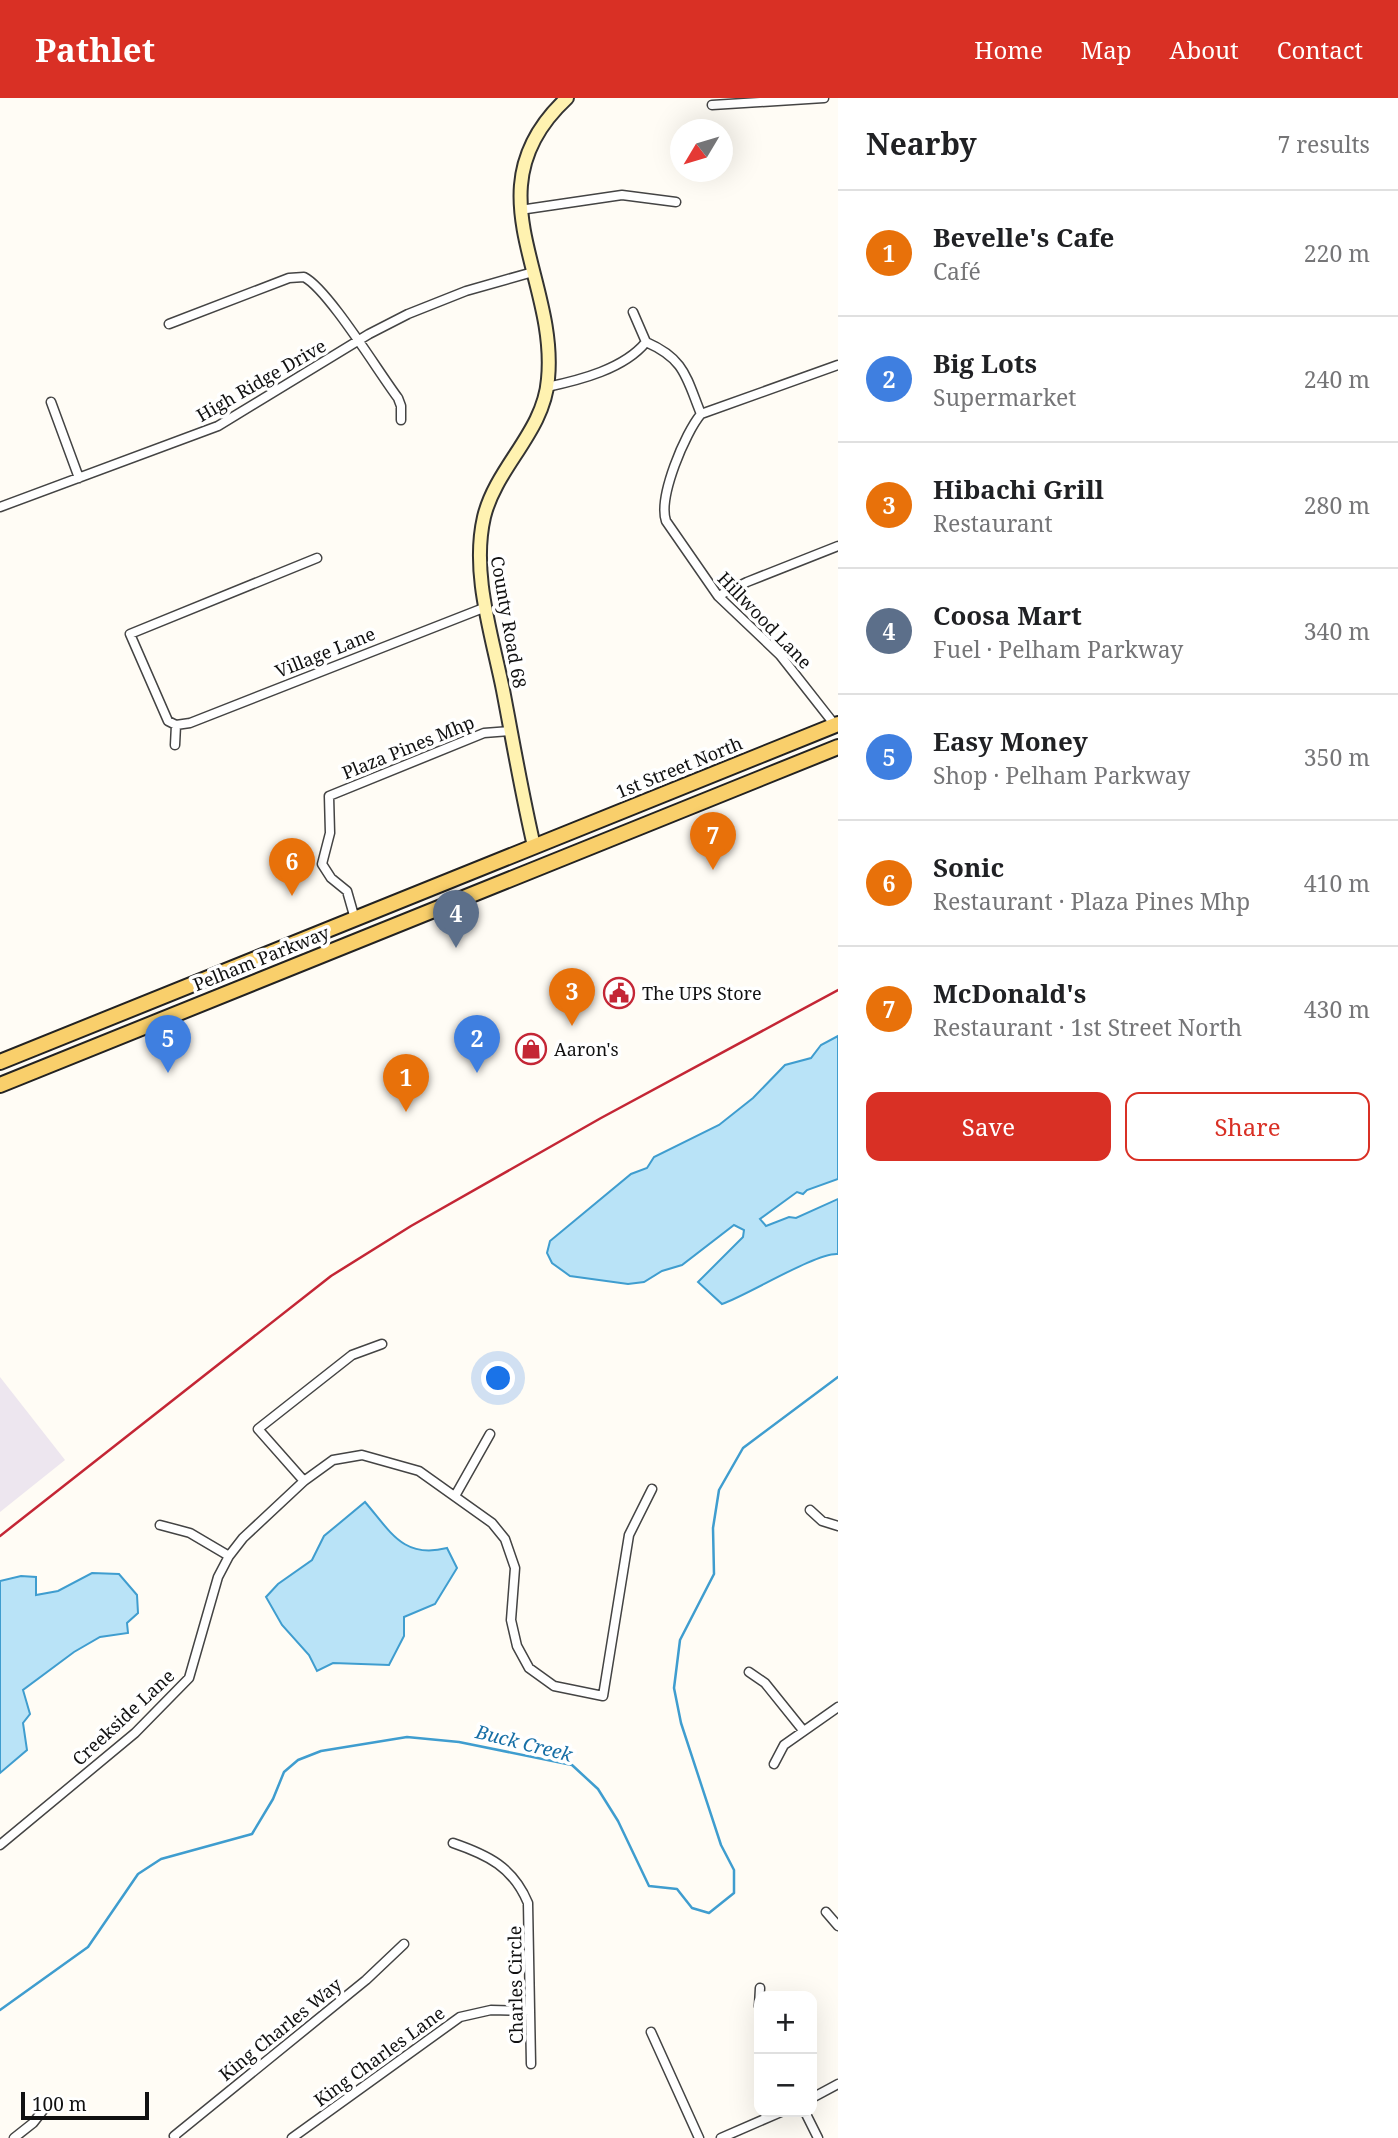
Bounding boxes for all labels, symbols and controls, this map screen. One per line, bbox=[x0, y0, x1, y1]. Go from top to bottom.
text: Pathlet bbox=[35, 27, 155, 72]
text: Home bbox=[974, 33, 1043, 66]
text: Map bbox=[1081, 33, 1132, 66]
text: About bbox=[1170, 33, 1239, 66]
text: Contact bbox=[1277, 33, 1363, 66]
north arrow bbox=[670, 119, 733, 182]
text: Nearby bbox=[866, 123, 977, 164]
text: 7 results bbox=[1277, 128, 1370, 160]
text: Bevelle's Cafe bbox=[933, 219, 1114, 255]
text: 1 bbox=[883, 237, 896, 269]
text: 220 m bbox=[1304, 237, 1370, 269]
text: Café bbox=[933, 255, 981, 287]
street label: High Ridge Drive bbox=[192, 333, 330, 427]
text: Big Lots bbox=[933, 345, 1037, 381]
text: 2 bbox=[883, 363, 896, 395]
text: 240 m bbox=[1304, 363, 1370, 395]
text: Supermarket bbox=[933, 381, 1076, 413]
text: Hibachi Grill bbox=[933, 471, 1104, 507]
text: 3 bbox=[883, 489, 896, 521]
text: 280 m bbox=[1304, 489, 1370, 521]
text: Restaurant bbox=[933, 507, 1053, 539]
street label: County Road 68 bbox=[486, 554, 532, 690]
street label: Hillwood Lane bbox=[713, 566, 817, 674]
text: Coosa Mart bbox=[933, 597, 1082, 633]
text: 4 bbox=[883, 615, 896, 647]
text: 340 m bbox=[1304, 615, 1370, 647]
street label: Village Lane bbox=[271, 621, 379, 683]
text: Fuel · Pelham Parkway bbox=[933, 633, 1183, 665]
street label: Plaza Pines Mhp bbox=[338, 710, 478, 784]
text: Easy Money bbox=[933, 723, 1088, 759]
street label: 1st Street North bbox=[612, 731, 746, 803]
text: 5 bbox=[883, 741, 896, 773]
text: 350 m bbox=[1304, 741, 1370, 773]
text: Shop · Pelham Parkway bbox=[933, 759, 1190, 791]
pin: 7 bbox=[690, 812, 736, 870]
pin: 6 bbox=[269, 838, 315, 896]
text: Sonic bbox=[933, 849, 1004, 885]
text: 6 bbox=[883, 867, 896, 899]
text: 410 m bbox=[1304, 867, 1370, 899]
text: Restaurant · Plaza Pines Mhp bbox=[933, 885, 1250, 917]
pin: 4 bbox=[433, 890, 479, 948]
street label: Pelham Parkway bbox=[189, 919, 333, 996]
pin: 3 bbox=[549, 968, 595, 1026]
text: McDonald's bbox=[933, 975, 1086, 1011]
public building icon: The UPS Store bbox=[602, 976, 636, 1010]
place label: The UPS Store bbox=[642, 981, 762, 1005]
text: 7 bbox=[883, 993, 896, 1025]
text: 430 m bbox=[1304, 993, 1370, 1025]
text: Restaurant · 1st Street North bbox=[933, 1011, 1242, 1043]
pin: 5 bbox=[145, 1015, 191, 1073]
pin: 2 bbox=[454, 1015, 500, 1073]
shop icon: Aaron's bbox=[514, 1032, 548, 1066]
place label: Aaron's bbox=[554, 1037, 619, 1061]
pin: 1 bbox=[383, 1054, 429, 1112]
button: Save bbox=[866, 1092, 1111, 1161]
button: Share bbox=[1125, 1092, 1370, 1161]
your location bbox=[481, 1361, 515, 1395]
street label: Creekside Lane bbox=[67, 1663, 179, 1771]
water label: Buck Creek bbox=[472, 1718, 576, 1768]
street label: Charles Circle bbox=[502, 1926, 528, 2044]
street label: King Charles Way bbox=[214, 1972, 347, 2086]
map controls bbox=[754, 1991, 817, 2117]
button: + bbox=[754, 1991, 817, 2054]
street label: King Charles Lane bbox=[309, 2000, 449, 2112]
button: − bbox=[754, 2054, 817, 2117]
scale bar bbox=[21, 2089, 149, 2121]
text: 100 m bbox=[32, 2091, 87, 2117]

